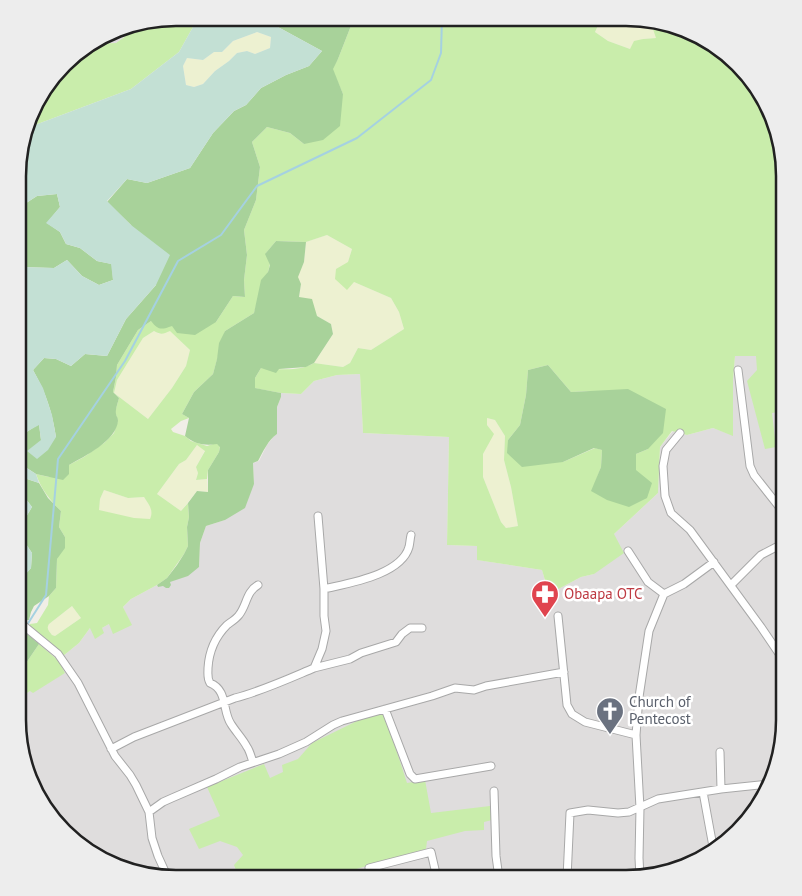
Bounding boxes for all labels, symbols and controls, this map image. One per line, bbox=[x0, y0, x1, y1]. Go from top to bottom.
pharmacy icon: Obaapa OTC bbox=[530, 579, 560, 618]
place label: Obaapa OTC bbox=[564, 584, 643, 603]
place label: Church of Pentecost bbox=[629, 692, 692, 728]
church icon: Church of Pentecost bbox=[595, 696, 625, 735]

